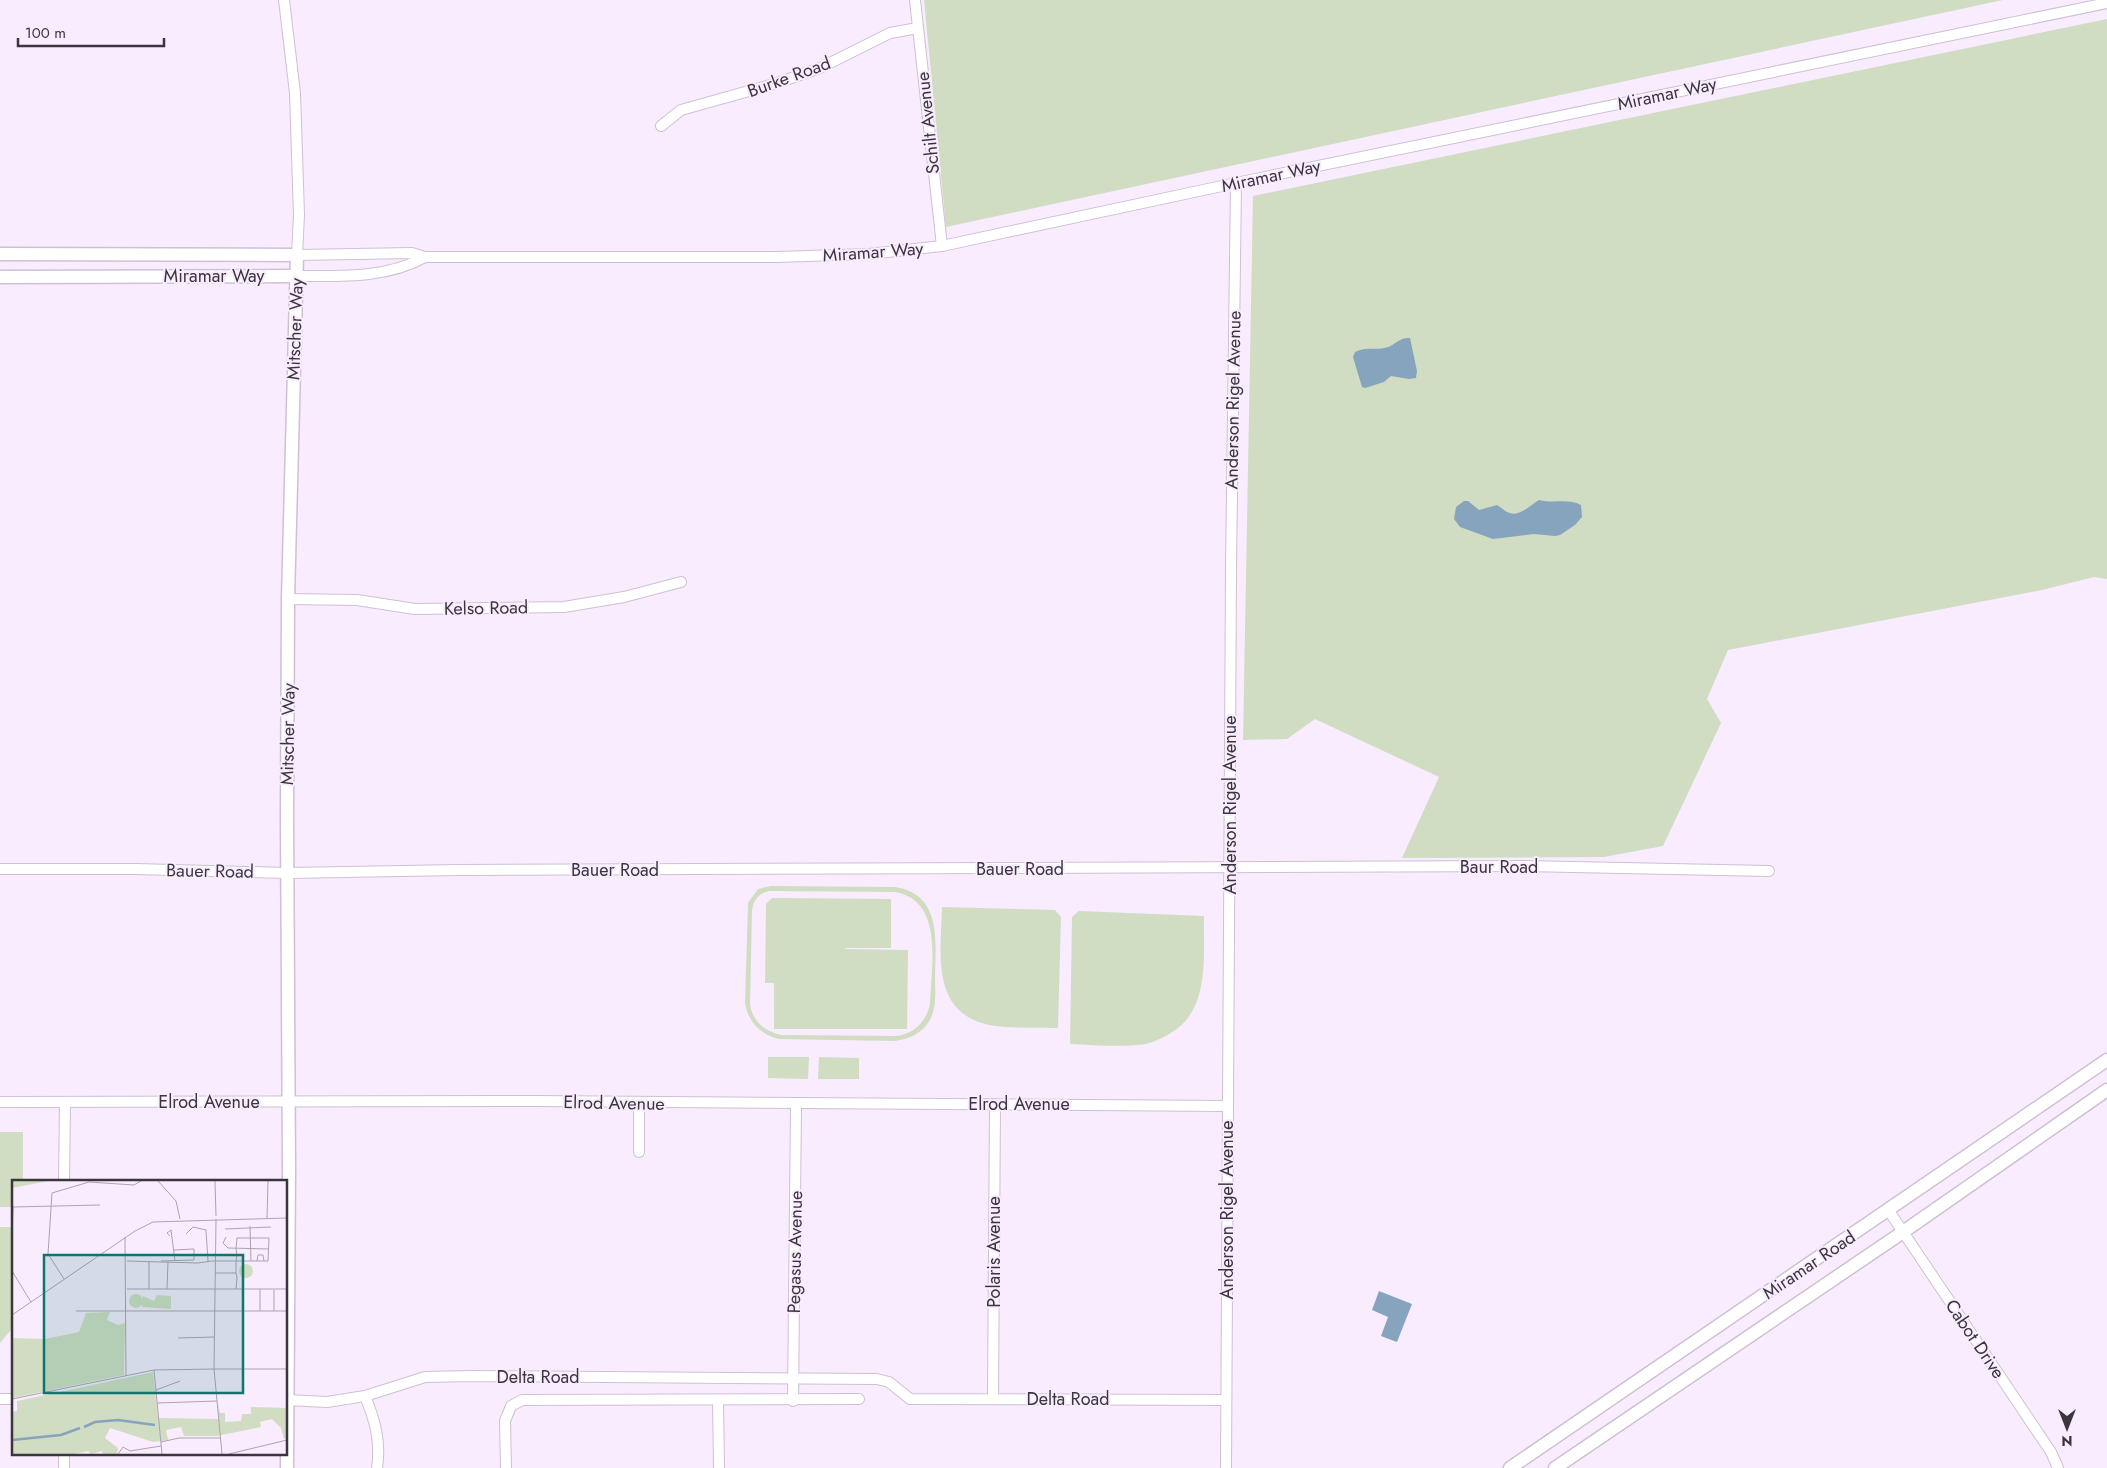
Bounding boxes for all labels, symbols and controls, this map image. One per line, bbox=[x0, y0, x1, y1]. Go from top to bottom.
scale bar bbox=[18, 15, 164, 47]
text: 100 m bbox=[25, 22, 66, 44]
street label: Burke Road bbox=[744, 50, 834, 104]
street label: Schilt Avenue bbox=[910, 71, 946, 175]
street label: Miramar Way bbox=[1615, 71, 1719, 117]
street label: Miramar Way bbox=[1219, 153, 1323, 199]
street label: Miramar Way bbox=[822, 236, 924, 268]
street label: Miramar Way bbox=[164, 263, 265, 289]
street label: Mitscher Way bbox=[280, 277, 310, 381]
street label: Anderson Rigel Avenue bbox=[1218, 310, 1248, 490]
street label: Kelso Road bbox=[444, 594, 528, 622]
street label: Mitscher Way bbox=[274, 683, 302, 785]
street label: Anderson Rigel Avenue bbox=[1217, 716, 1243, 894]
street label: Baur Road bbox=[1460, 854, 1538, 880]
street label: Bauer Road bbox=[976, 856, 1064, 882]
street label: Bauer Road bbox=[166, 857, 254, 885]
street label: Bauer Road bbox=[571, 857, 659, 883]
street label: Elrod Avenue bbox=[158, 1089, 260, 1115]
street label: Elrod Avenue bbox=[563, 1089, 665, 1117]
street label: Elrod Avenue bbox=[968, 1091, 1070, 1117]
street label: Anderson Rigel Avenue bbox=[1214, 1121, 1240, 1299]
inset map bbox=[12, 1180, 288, 1456]
street label: Pegasus Avenue bbox=[781, 1190, 809, 1314]
street label: Polaris Avenue bbox=[981, 1196, 1007, 1308]
street label: Miramar Road bbox=[1757, 1224, 1861, 1306]
street label: Cabot Drive bbox=[1939, 1294, 2011, 1384]
street label: Delta Road bbox=[497, 1364, 579, 1390]
street label: Delta Road bbox=[1027, 1386, 1109, 1412]
north arrow bbox=[2042, 1403, 2092, 1453]
text: N bbox=[2061, 1431, 2073, 1451]

